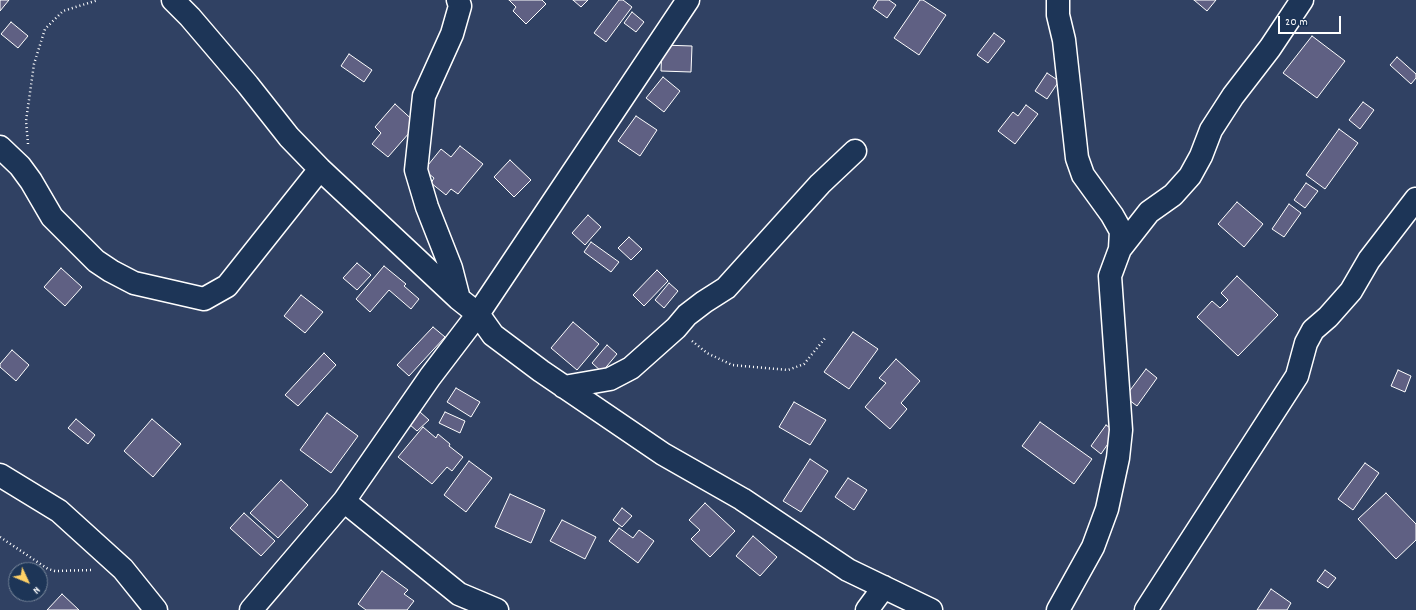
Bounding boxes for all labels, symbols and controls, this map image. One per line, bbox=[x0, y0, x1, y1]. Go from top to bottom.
scale bar bbox=[1280, 8, 1343, 34]
text: 20 m bbox=[1285, 14, 1308, 31]
north arrow bbox=[8, 562, 48, 602]
text: N bbox=[28, 582, 44, 597]

